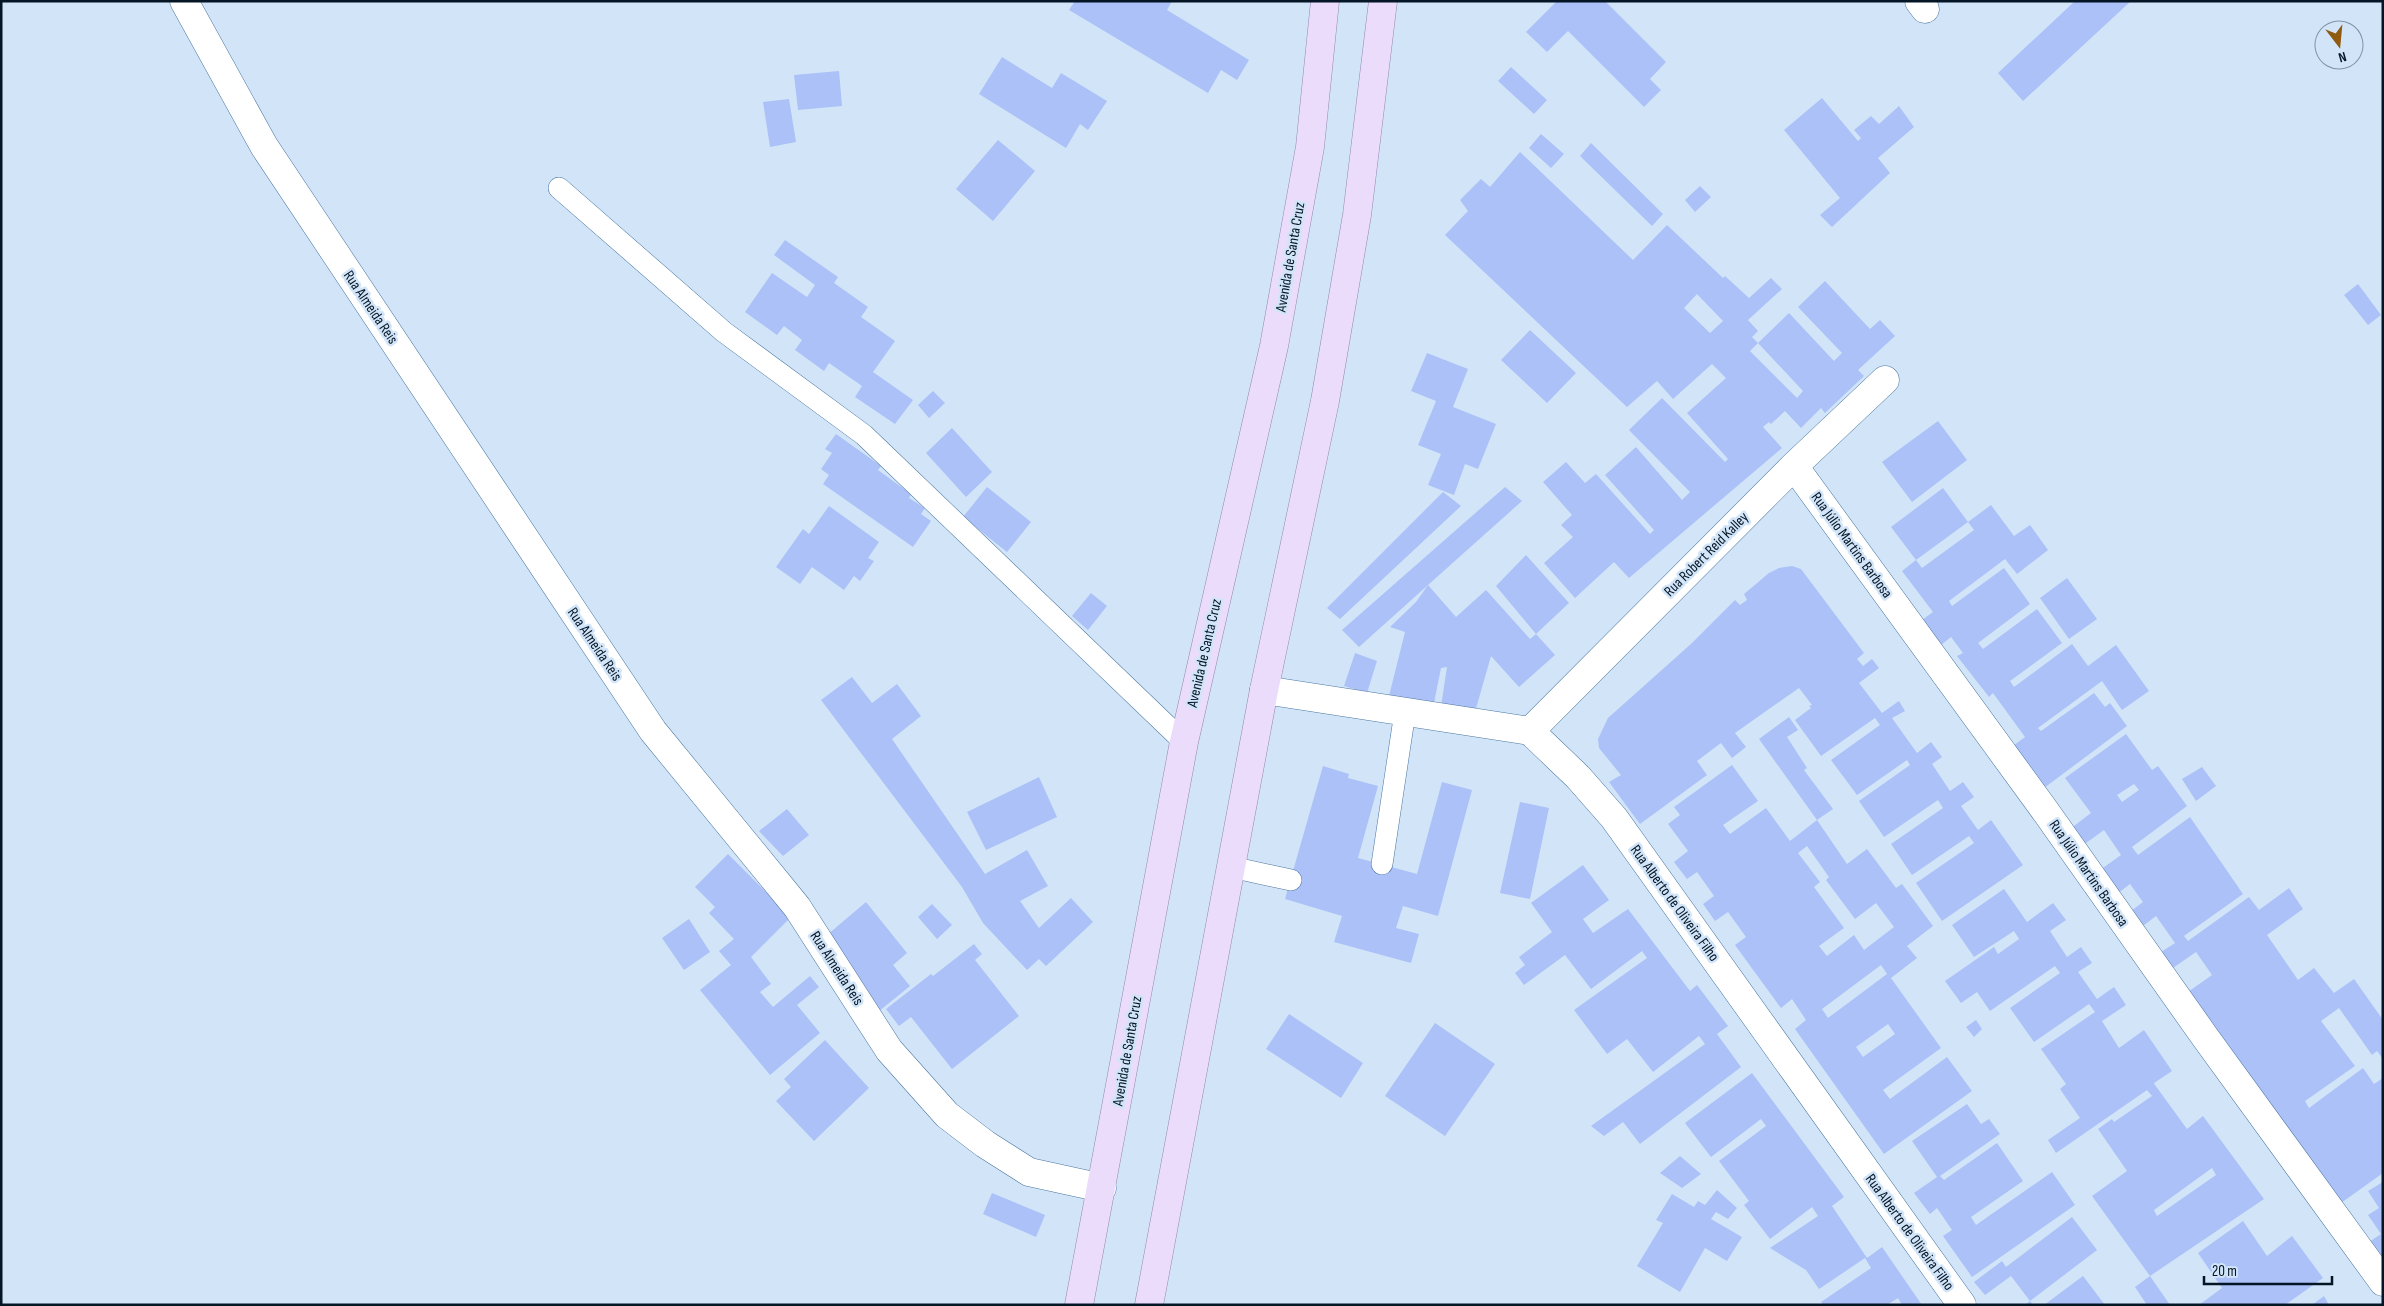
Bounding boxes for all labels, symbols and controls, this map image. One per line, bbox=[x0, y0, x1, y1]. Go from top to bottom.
north arrow bbox=[2314, 20, 2364, 70]
text: N bbox=[2337, 48, 2348, 66]
street label: Avenida de Santa Cruz bbox=[1271, 200, 1310, 314]
street label: Rua Almeida Reis bbox=[339, 267, 402, 348]
street label: Rua Júlio Martins Barbosa bbox=[1807, 489, 1897, 602]
street label: Rua Robert Reid Kalley bbox=[1660, 508, 1753, 601]
street label: Avenida de Santa Cruz bbox=[1183, 596, 1226, 710]
street label: Rua Almeida Reis bbox=[563, 604, 626, 685]
street label: Rua Júlio Martins Barbosa bbox=[2045, 816, 2133, 931]
street label: Rua Alberto de Oliveira Filho bbox=[1626, 841, 1723, 965]
street label: Rua Almeida Reis bbox=[806, 928, 868, 1009]
street label: Avenida de Santa Cruz bbox=[1108, 994, 1147, 1108]
street label: Rua Alberto de Oliveira Filho bbox=[1861, 1170, 1958, 1294]
scale bar bbox=[2204, 1254, 2332, 1286]
text: 20 m bbox=[2212, 1262, 2237, 1281]

